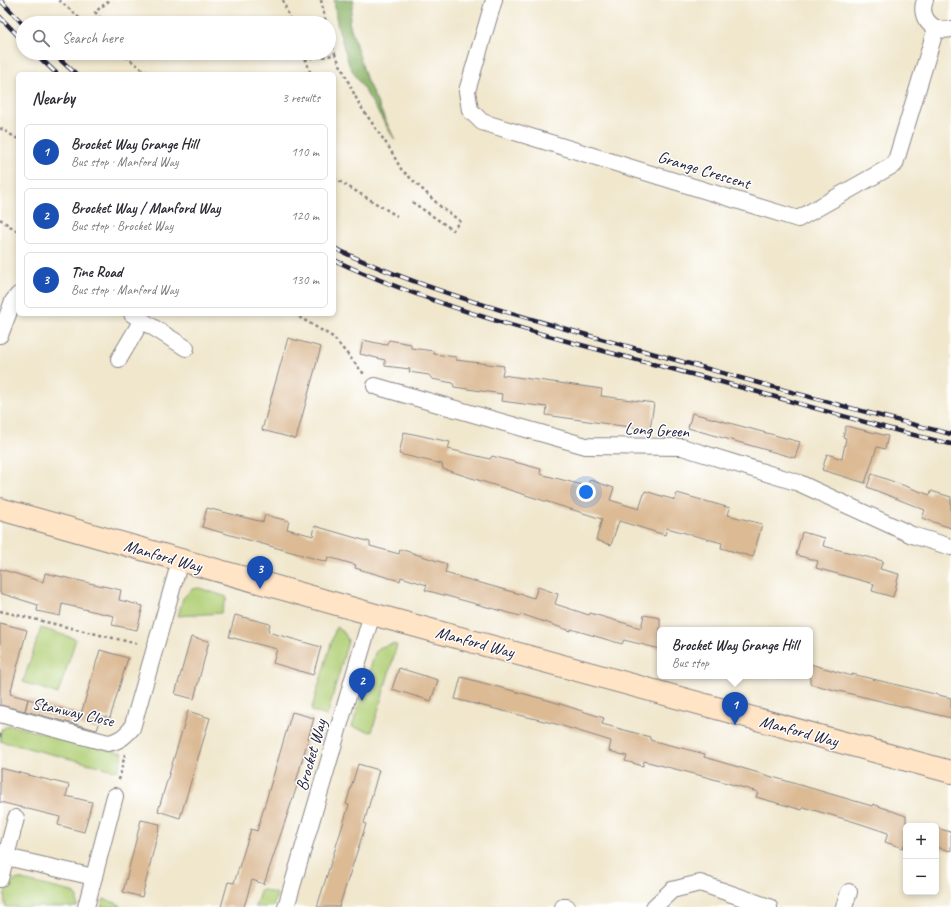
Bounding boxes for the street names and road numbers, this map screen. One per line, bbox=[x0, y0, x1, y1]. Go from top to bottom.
street label: Grange Crescent bbox=[655, 146, 755, 195]
street label: Long Green bbox=[624, 418, 691, 442]
street label: Manford Way bbox=[122, 535, 206, 577]
street label: Manford Way bbox=[434, 621, 518, 663]
street label: Stanway Close bbox=[30, 692, 117, 732]
street label: Manford Way bbox=[758, 710, 842, 752]
street label: Brocket Way bbox=[291, 716, 332, 793]

